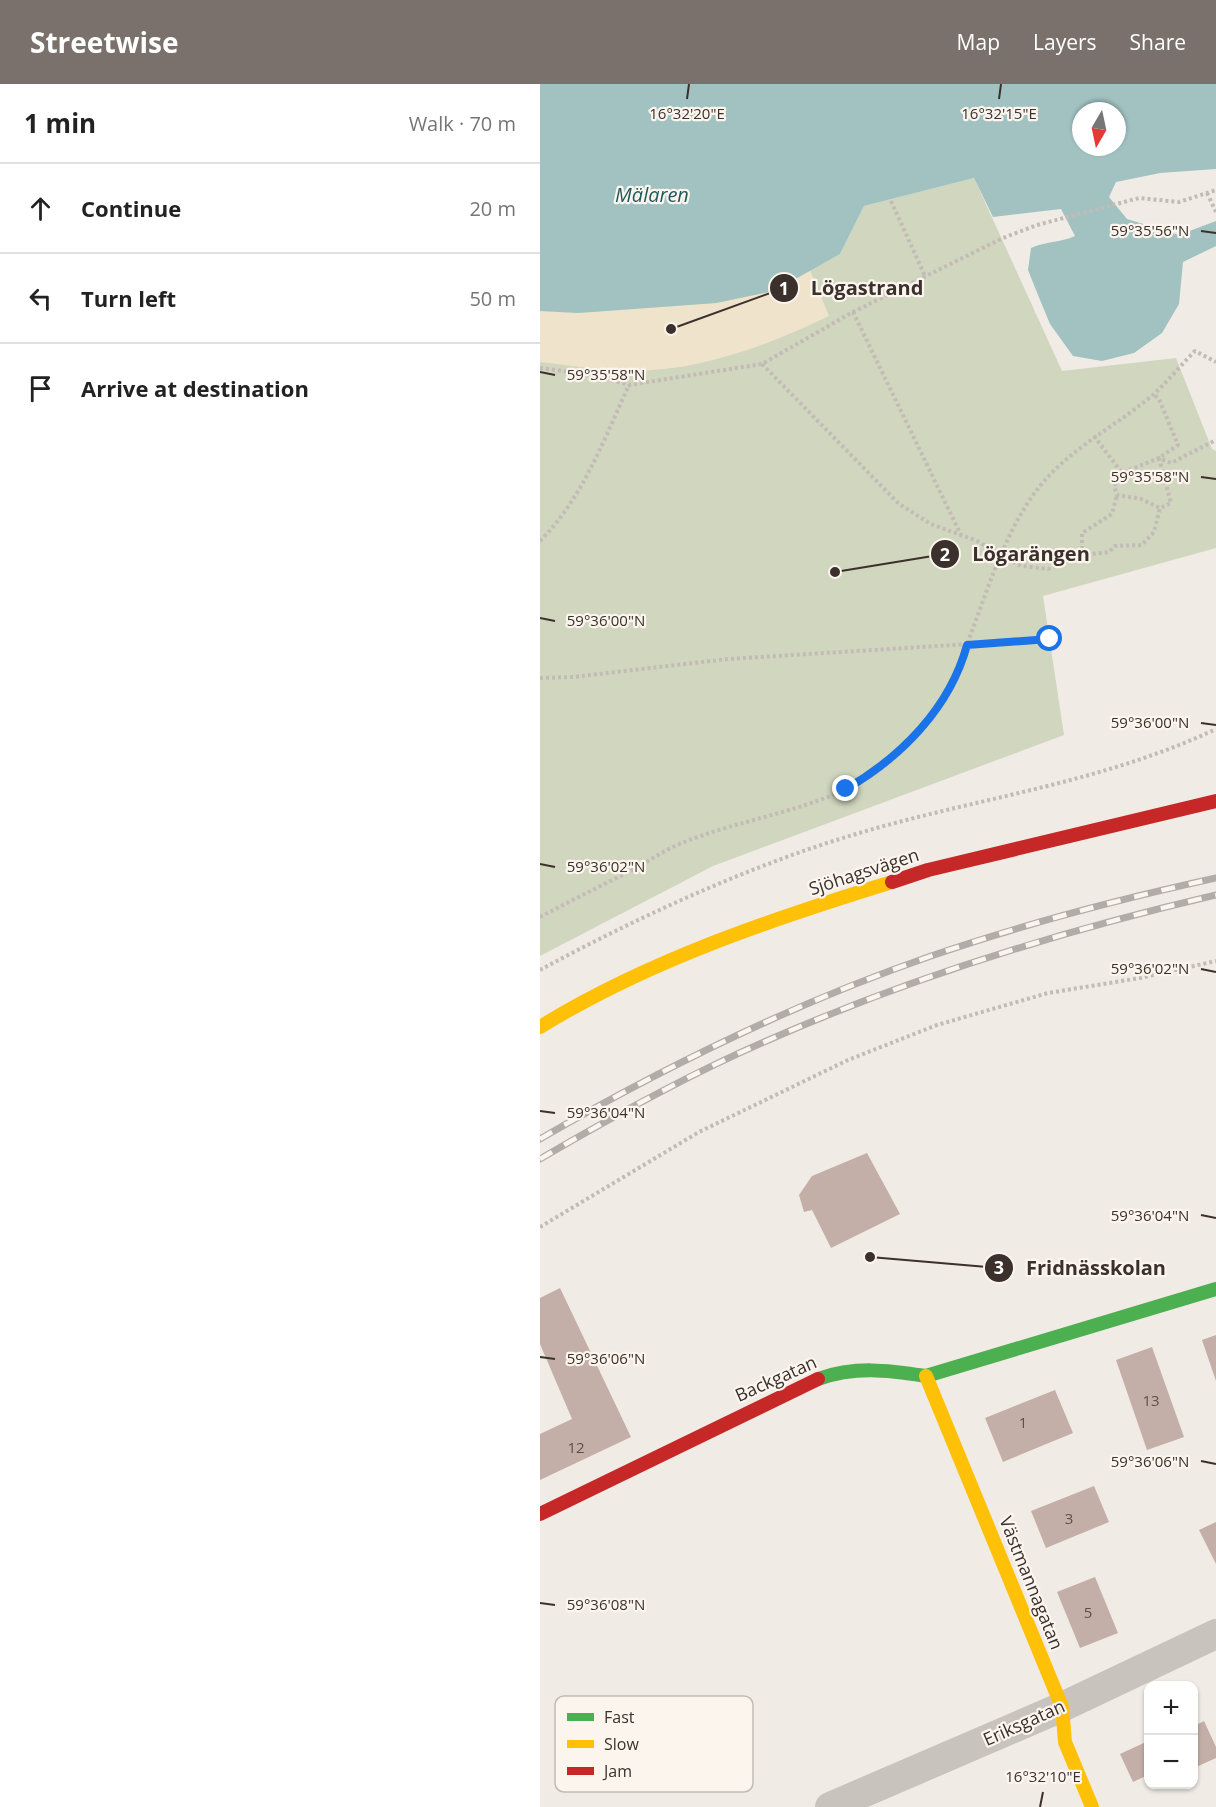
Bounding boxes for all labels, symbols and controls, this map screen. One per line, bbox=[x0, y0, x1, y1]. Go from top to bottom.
text: Streetwise bbox=[30, 23, 179, 61]
text: Map bbox=[957, 28, 1000, 56]
text: Layers bbox=[1033, 28, 1097, 56]
text: Share bbox=[1130, 28, 1186, 56]
north arrow bbox=[1072, 102, 1126, 156]
text: 16°32'20"E bbox=[649, 103, 725, 123]
text: 16°32'15"E bbox=[961, 103, 1037, 123]
text: 1 min bbox=[24, 105, 96, 141]
text: Walk · 70 m bbox=[409, 110, 516, 137]
water label: Mälaren bbox=[615, 181, 689, 208]
icon: ahead bbox=[24, 192, 57, 225]
text: Continue bbox=[81, 193, 181, 223]
text: 20 m bbox=[469, 195, 516, 222]
text: 59°35'56"N bbox=[1111, 220, 1189, 240]
callout: Lögastrand bbox=[769, 269, 936, 307]
text: Lögastrand bbox=[811, 274, 923, 301]
text: 1 bbox=[779, 276, 789, 300]
icon: left bbox=[24, 282, 57, 315]
text: Turn left bbox=[81, 283, 176, 313]
text: 50 m bbox=[469, 285, 516, 312]
text: 59°35'58"N bbox=[567, 364, 645, 384]
icon: arrive bbox=[24, 372, 57, 405]
text: Arrive at destination bbox=[81, 373, 309, 403]
text: 59°35'58"N bbox=[1111, 466, 1189, 486]
callout: Lögarängen bbox=[930, 535, 1102, 573]
text: Lögarängen bbox=[972, 540, 1090, 567]
text: 2 bbox=[940, 542, 950, 566]
text: 59°36'00"N bbox=[567, 610, 645, 630]
route start bbox=[1036, 625, 1062, 651]
text: 59°36'00"N bbox=[1111, 712, 1189, 732]
route end bbox=[832, 775, 858, 801]
street label: Sjöhagsvägen bbox=[806, 842, 922, 900]
text: 59°36'02"N bbox=[567, 856, 645, 876]
text: 59°36'02"N bbox=[1111, 958, 1189, 978]
text: 59°36'04"N bbox=[567, 1102, 645, 1122]
text: 59°36'04"N bbox=[1111, 1205, 1189, 1225]
callout: Fridnässkolan bbox=[984, 1249, 1178, 1287]
text: Fridnässkolan bbox=[1026, 1254, 1166, 1281]
text: 3 bbox=[994, 1255, 1004, 1279]
text: 59°36'06"N bbox=[567, 1348, 645, 1368]
street label: Backgatan bbox=[731, 1349, 820, 1407]
house number: 13 bbox=[1142, 1390, 1160, 1410]
house number: 1 bbox=[1019, 1412, 1027, 1432]
house number: 12 bbox=[567, 1437, 585, 1457]
text: 59°36'06"N bbox=[1111, 1451, 1189, 1471]
house number: 3 bbox=[1065, 1508, 1073, 1528]
street label: Västmannagatan bbox=[994, 1512, 1070, 1653]
text: 59°36'08"N bbox=[567, 1594, 645, 1614]
house number: 5 bbox=[1084, 1602, 1092, 1622]
map controls bbox=[1144, 1681, 1198, 1789]
button: + bbox=[1144, 1681, 1198, 1735]
street label: Eriksgatan bbox=[979, 1693, 1068, 1751]
legend bbox=[555, 1696, 753, 1792]
text: Fast bbox=[604, 1706, 635, 1728]
text: Slow bbox=[604, 1733, 639, 1755]
button: − bbox=[1144, 1735, 1198, 1789]
text: Jam bbox=[602, 1760, 632, 1782]
text: 16°32'10"E bbox=[1005, 1766, 1081, 1786]

